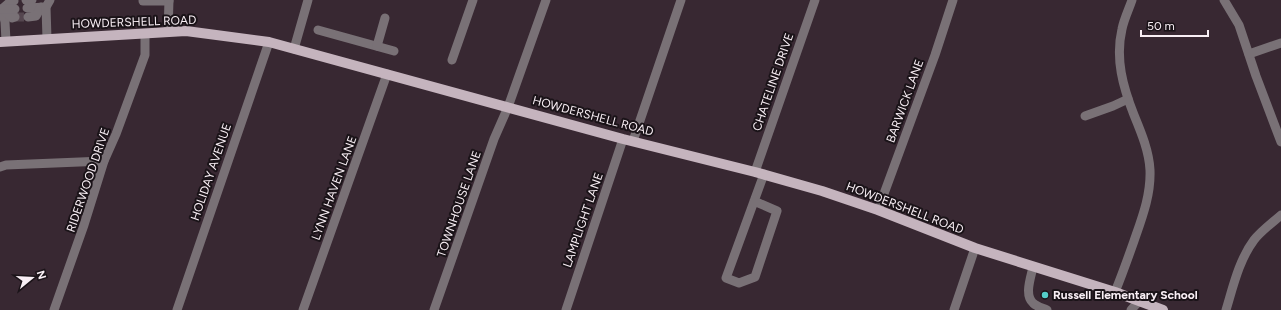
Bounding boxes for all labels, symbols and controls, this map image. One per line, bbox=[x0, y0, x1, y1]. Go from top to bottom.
scale bar bbox=[1141, 12, 1208, 38]
street label: HOWDERSHELL ROAD bbox=[71, 13, 197, 31]
text: 50 m bbox=[1147, 19, 1175, 33]
street label: CHATELINE DRIVE bbox=[750, 31, 796, 133]
street label: BARWICK LANE bbox=[883, 58, 927, 144]
street label: HOWDERSHELL ROAD bbox=[531, 93, 655, 139]
street label: HOLIDAY AVENUE bbox=[188, 121, 234, 223]
street label: RIDERWOOD DRIVE bbox=[64, 126, 112, 234]
street label: LYNN HAVEN LANE bbox=[309, 134, 359, 242]
street label: TOWNHOUSE LANE bbox=[434, 149, 484, 259]
street label: LAMPLIGHT LANE bbox=[560, 171, 606, 269]
street label: HOWDERSHELL ROAD bbox=[844, 179, 966, 237]
north arrow bbox=[12, 258, 52, 298]
text: N bbox=[34, 269, 49, 281]
place label: Russell Elementary School bbox=[1053, 288, 1198, 302]
marker: Russell Elementary School bbox=[1040, 290, 1050, 300]

